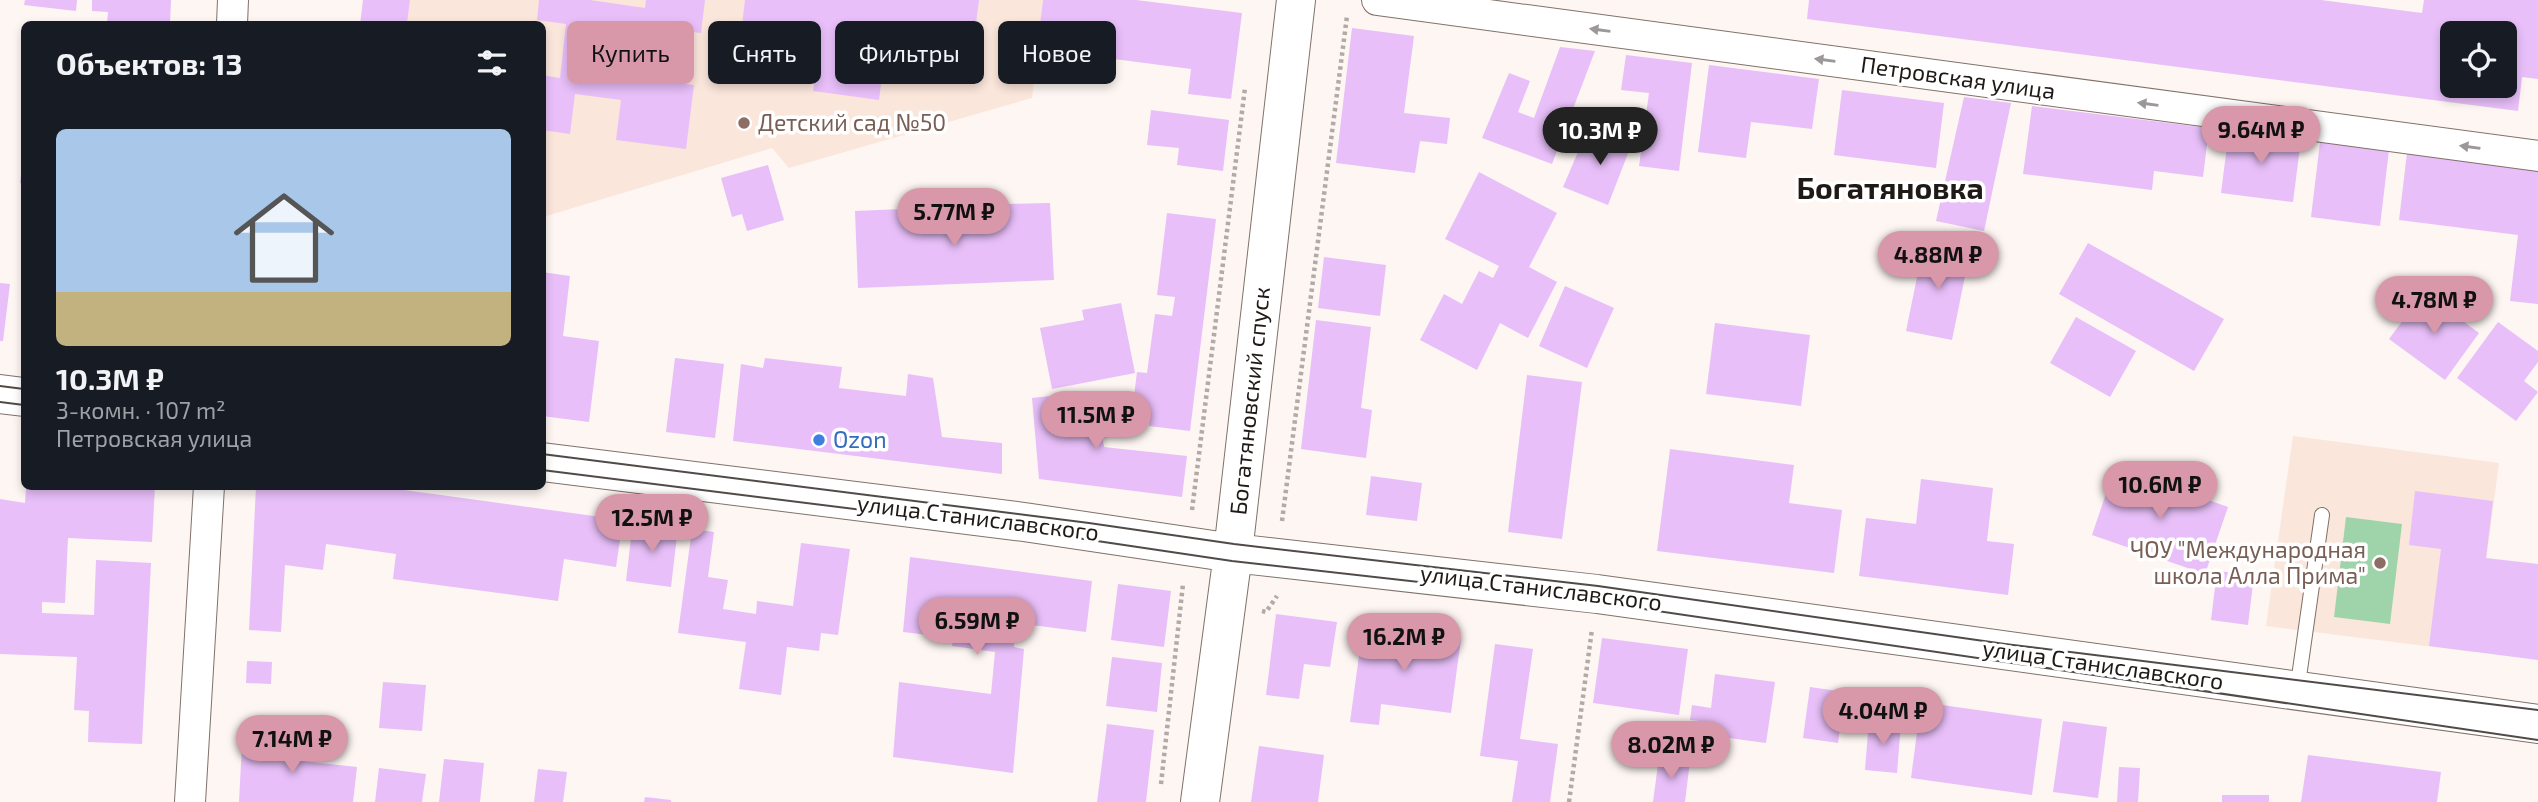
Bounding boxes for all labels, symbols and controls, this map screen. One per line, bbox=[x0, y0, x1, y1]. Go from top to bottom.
chip: Купить bbox=[567, 21, 694, 84]
chip: Снять bbox=[708, 21, 821, 84]
chip: Фильтры bbox=[835, 21, 984, 84]
chip: Новое bbox=[998, 21, 1116, 84]
map controls bbox=[2440, 21, 2517, 98]
button: locate bbox=[2440, 21, 2517, 98]
one-way arrow bbox=[1589, 24, 1611, 35]
icon: filters bbox=[473, 44, 511, 82]
text: Объектов: 13 bbox=[56, 45, 243, 81]
street label: Петровская улица bbox=[1859, 50, 2057, 106]
one-way arrow bbox=[1814, 55, 1836, 66]
one-way arrow bbox=[2137, 98, 2159, 109]
pin: 9.64M ₽ bbox=[2196, 106, 2326, 166]
place label: Детский сад №50 bbox=[758, 108, 946, 136]
pin: 10.3M ₽ bbox=[1535, 108, 1665, 167]
marker: Детский сад №50 bbox=[736, 115, 752, 131]
text: 9.64M ₽ bbox=[2217, 115, 2305, 143]
text: 10.3M ₽ bbox=[1559, 116, 1641, 144]
one-way arrow bbox=[2459, 142, 2481, 153]
district label: Богатяновка bbox=[1796, 169, 1984, 205]
icon: home bbox=[221, 175, 347, 301]
pin: 5.77M ₽ bbox=[889, 188, 1019, 248]
text: 5.77M ₽ bbox=[913, 197, 995, 225]
pin: 4.88M ₽ bbox=[1873, 232, 2003, 291]
text: 4.88M ₽ bbox=[1894, 240, 1982, 268]
pin: 4.78M ₽ bbox=[2369, 276, 2499, 336]
street label: Богатяновский спуск bbox=[1223, 285, 1276, 516]
text: 4.78M ₽ bbox=[2391, 285, 2477, 313]
text: 10.3M ₽ bbox=[56, 360, 164, 396]
pin: 11.5M ₽ bbox=[1031, 392, 1161, 451]
text: 3-комн. · 107 m² bbox=[56, 396, 226, 424]
text: 11.5M ₽ bbox=[1057, 400, 1135, 428]
text: Петровская улица bbox=[56, 424, 252, 452]
place label: Ozon bbox=[833, 425, 887, 453]
marker: Ozon bbox=[811, 432, 827, 448]
pin: 10.6M ₽ bbox=[2095, 462, 2225, 521]
text: 10.6M ₽ bbox=[2118, 470, 2202, 498]
street label: улица Станиславского bbox=[856, 488, 1101, 547]
pin: 12.5M ₽ bbox=[587, 494, 717, 554]
text: 12.5M ₽ bbox=[611, 503, 693, 531]
place label: ЧОУ "Международная школа Алла Прима" bbox=[2130, 535, 2366, 589]
marker: ЧОУ "Международная школа Алла Прима" bbox=[2372, 555, 2388, 571]
street label: улица Станиславского bbox=[1419, 558, 1664, 617]
pin: 6.59M ₽ bbox=[912, 598, 1042, 657]
text: 6.59M ₽ bbox=[934, 606, 1020, 634]
pin: 16.2M ₽ bbox=[1339, 614, 1469, 673]
text: 16.2M ₽ bbox=[1363, 622, 1445, 650]
street label: улица Станиславского bbox=[1981, 633, 2226, 696]
pin: 4.04M ₽ bbox=[1818, 688, 1948, 747]
text: 4.04M ₽ bbox=[1838, 696, 1928, 724]
pin: 7.14M ₽ bbox=[227, 716, 357, 775]
pin: 8.02M ₽ bbox=[1606, 722, 1736, 781]
text: 7.14M ₽ bbox=[252, 724, 332, 752]
text: 8.02M ₽ bbox=[1627, 730, 1715, 758]

